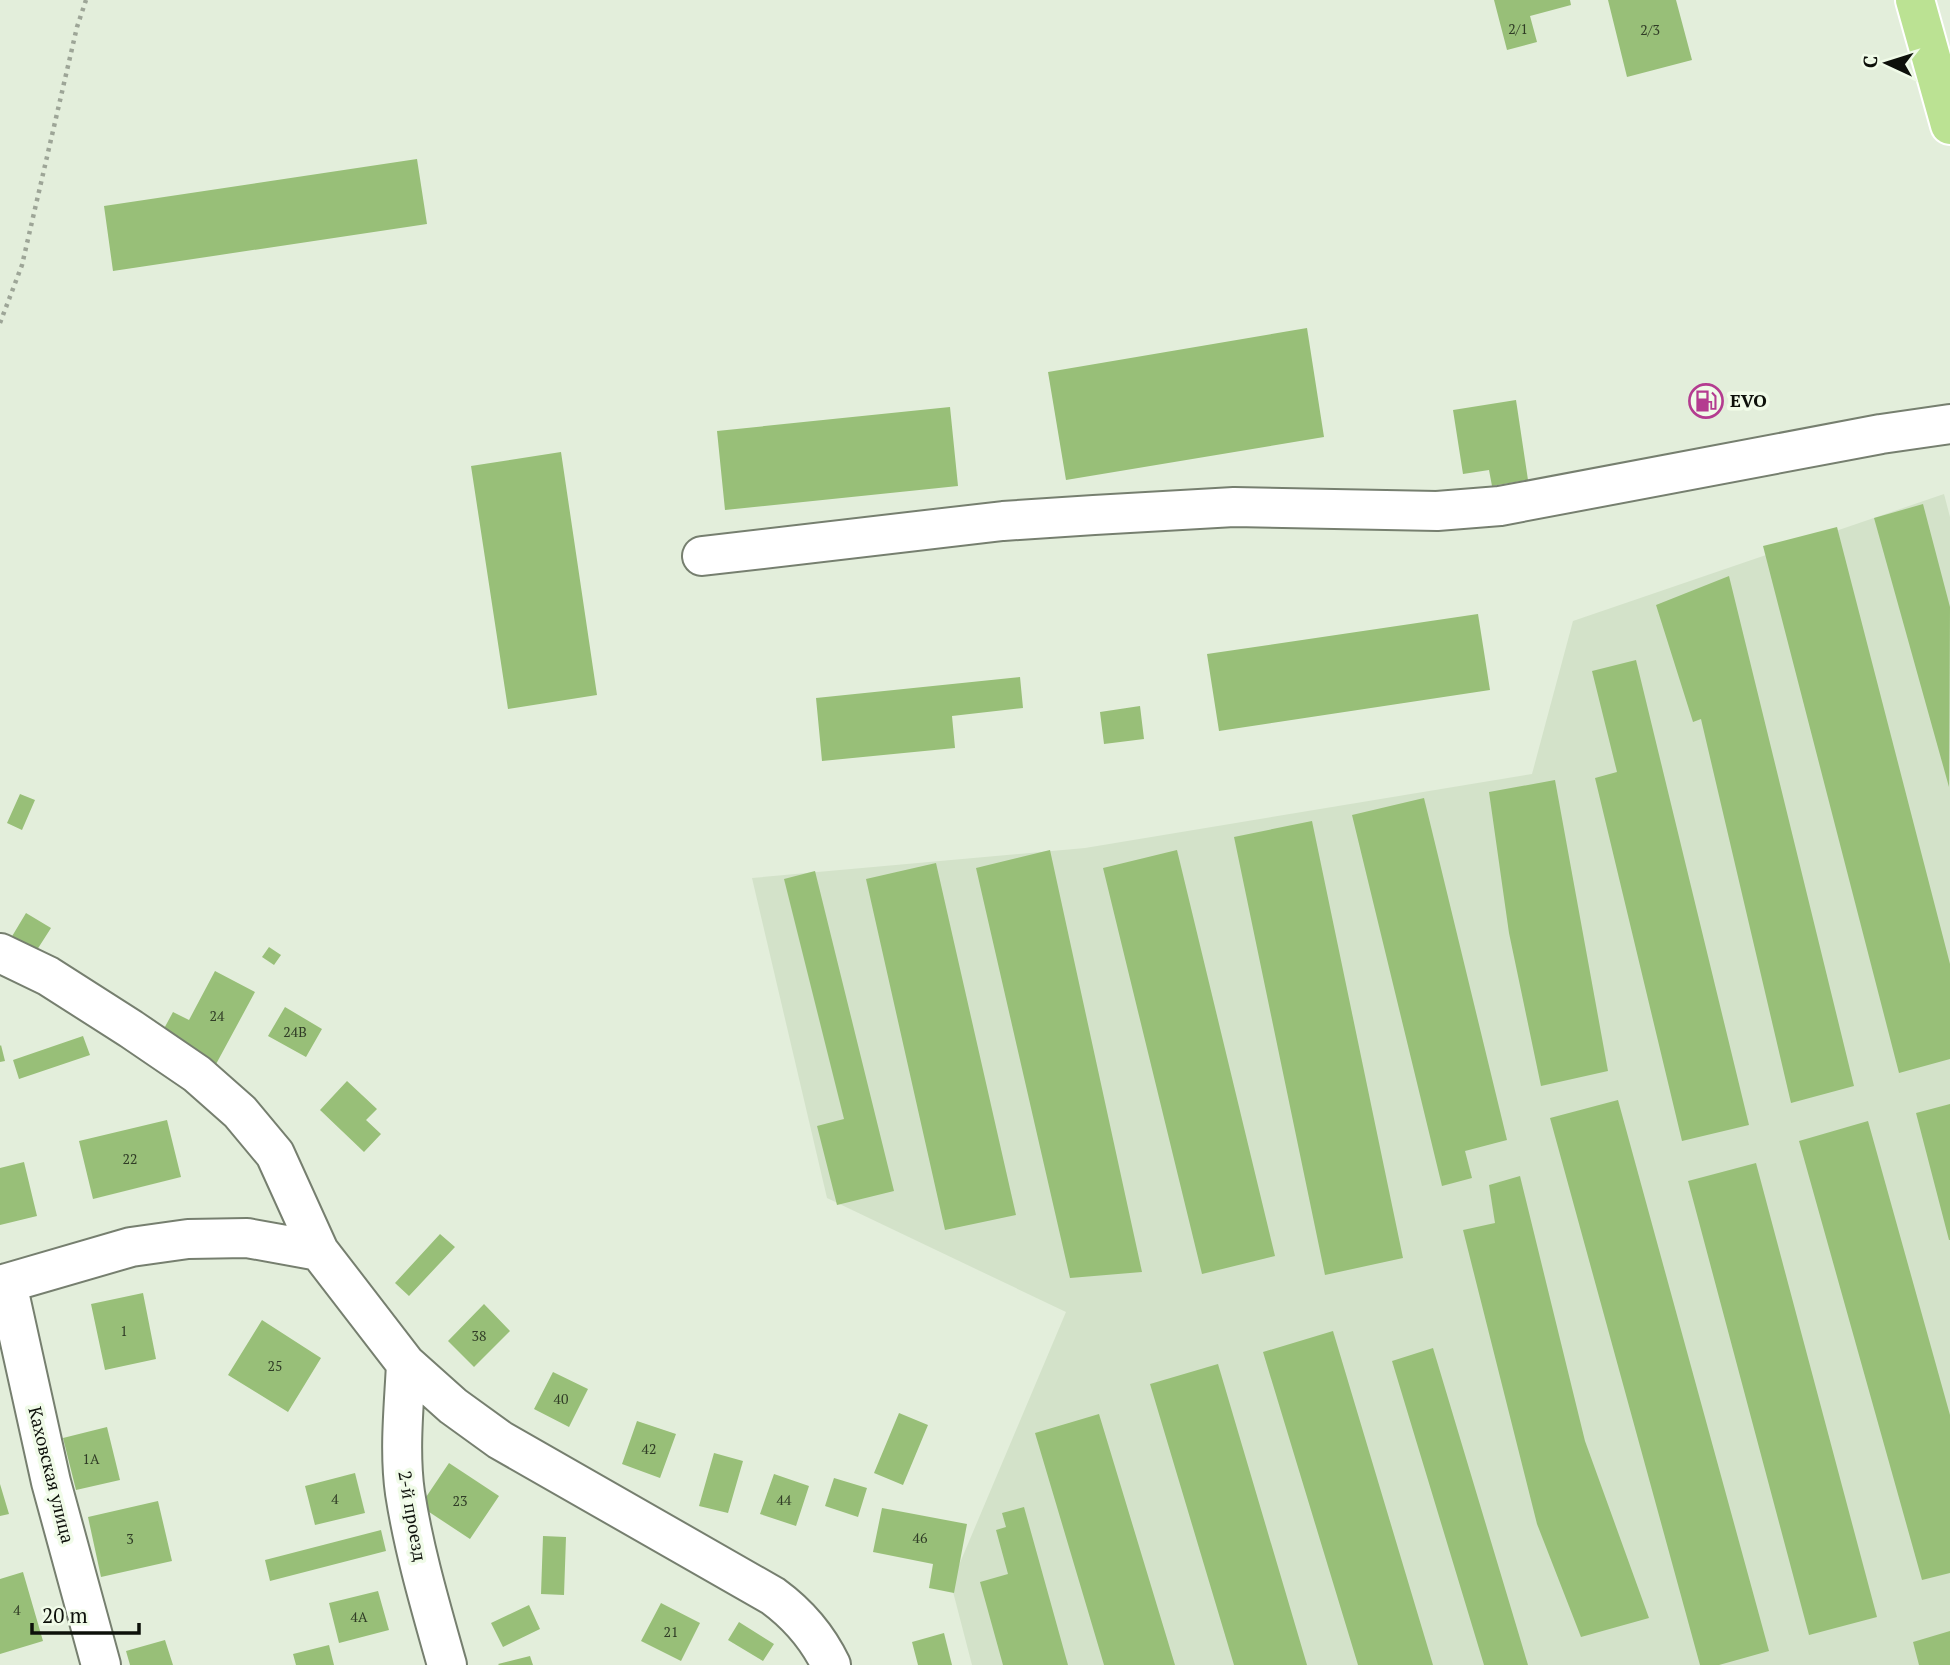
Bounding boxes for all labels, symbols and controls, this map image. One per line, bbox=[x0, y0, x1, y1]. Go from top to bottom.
house number: 2/1 bbox=[1508, 19, 1528, 38]
house number: 2/3 bbox=[1640, 20, 1660, 39]
north arrow bbox=[1852, 28, 1922, 98]
text: С bbox=[1857, 55, 1882, 69]
fuel station icon: EVO bbox=[1687, 382, 1725, 420]
place label: EVO bbox=[1730, 388, 1767, 412]
house number: 24 bbox=[210, 1006, 225, 1025]
house number: 24В bbox=[283, 1022, 307, 1041]
house number: 22 bbox=[123, 1149, 137, 1168]
house number: 1 bbox=[120, 1321, 128, 1340]
house number: 38 bbox=[472, 1326, 486, 1345]
house number: 25 bbox=[268, 1356, 282, 1375]
house number: 40 bbox=[554, 1389, 568, 1408]
street label: Каховская улица bbox=[23, 1404, 81, 1546]
house number: 42 bbox=[642, 1439, 656, 1458]
house number: 1А bbox=[82, 1449, 100, 1468]
street label: 2-й проезд bbox=[393, 1469, 433, 1563]
house number: 4 bbox=[331, 1489, 339, 1508]
house number: 44 bbox=[777, 1490, 792, 1509]
house number: 23 bbox=[453, 1491, 467, 1510]
house number: 46 bbox=[913, 1528, 928, 1547]
house number: 3 bbox=[126, 1529, 134, 1548]
scale bar bbox=[32, 1592, 138, 1636]
house number: 4 bbox=[13, 1600, 21, 1619]
text: 20 m bbox=[42, 1601, 88, 1629]
house number: 4А bbox=[350, 1607, 368, 1626]
house number: 21 bbox=[664, 1622, 678, 1641]

